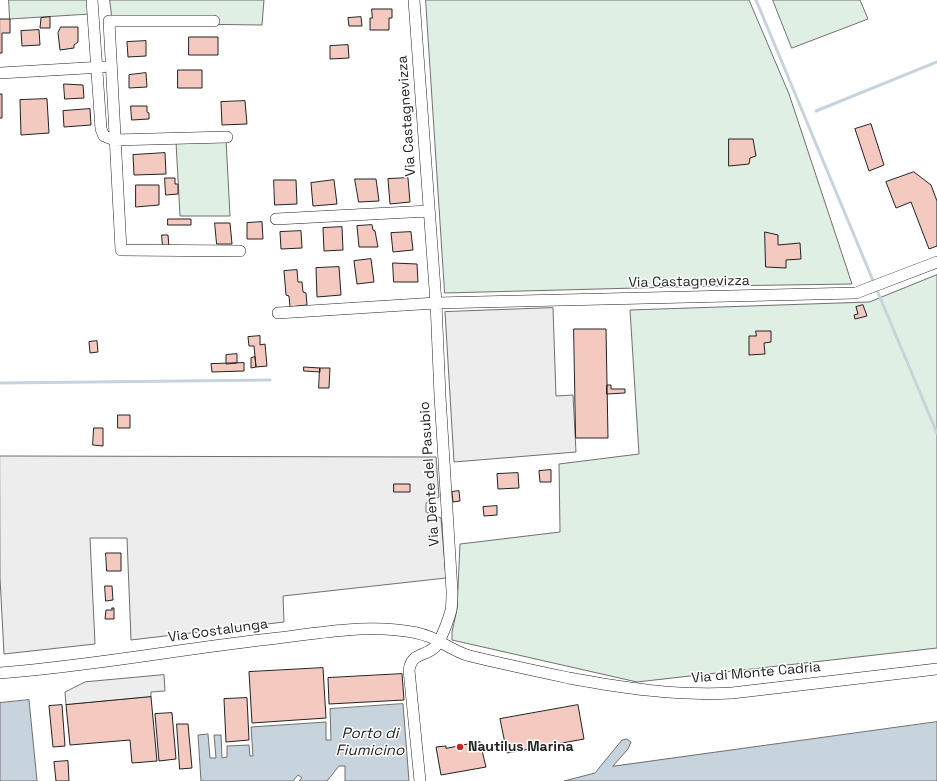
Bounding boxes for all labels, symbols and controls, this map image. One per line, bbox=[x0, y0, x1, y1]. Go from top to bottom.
street label: Via Castagnevizza bbox=[394, 55, 420, 177]
street label: Via Castagnevizza bbox=[628, 273, 750, 291]
street label: Via Dente del Pasubio bbox=[417, 401, 443, 547]
street label: Via Costalunga bbox=[167, 616, 269, 646]
street label: Via di Monte Cadria bbox=[691, 659, 821, 687]
water label: Porto di Fiumicino bbox=[336, 725, 404, 760]
place label: Nautilus Marina bbox=[468, 739, 574, 755]
marker: Nautilus Marina bbox=[455, 742, 465, 752]

